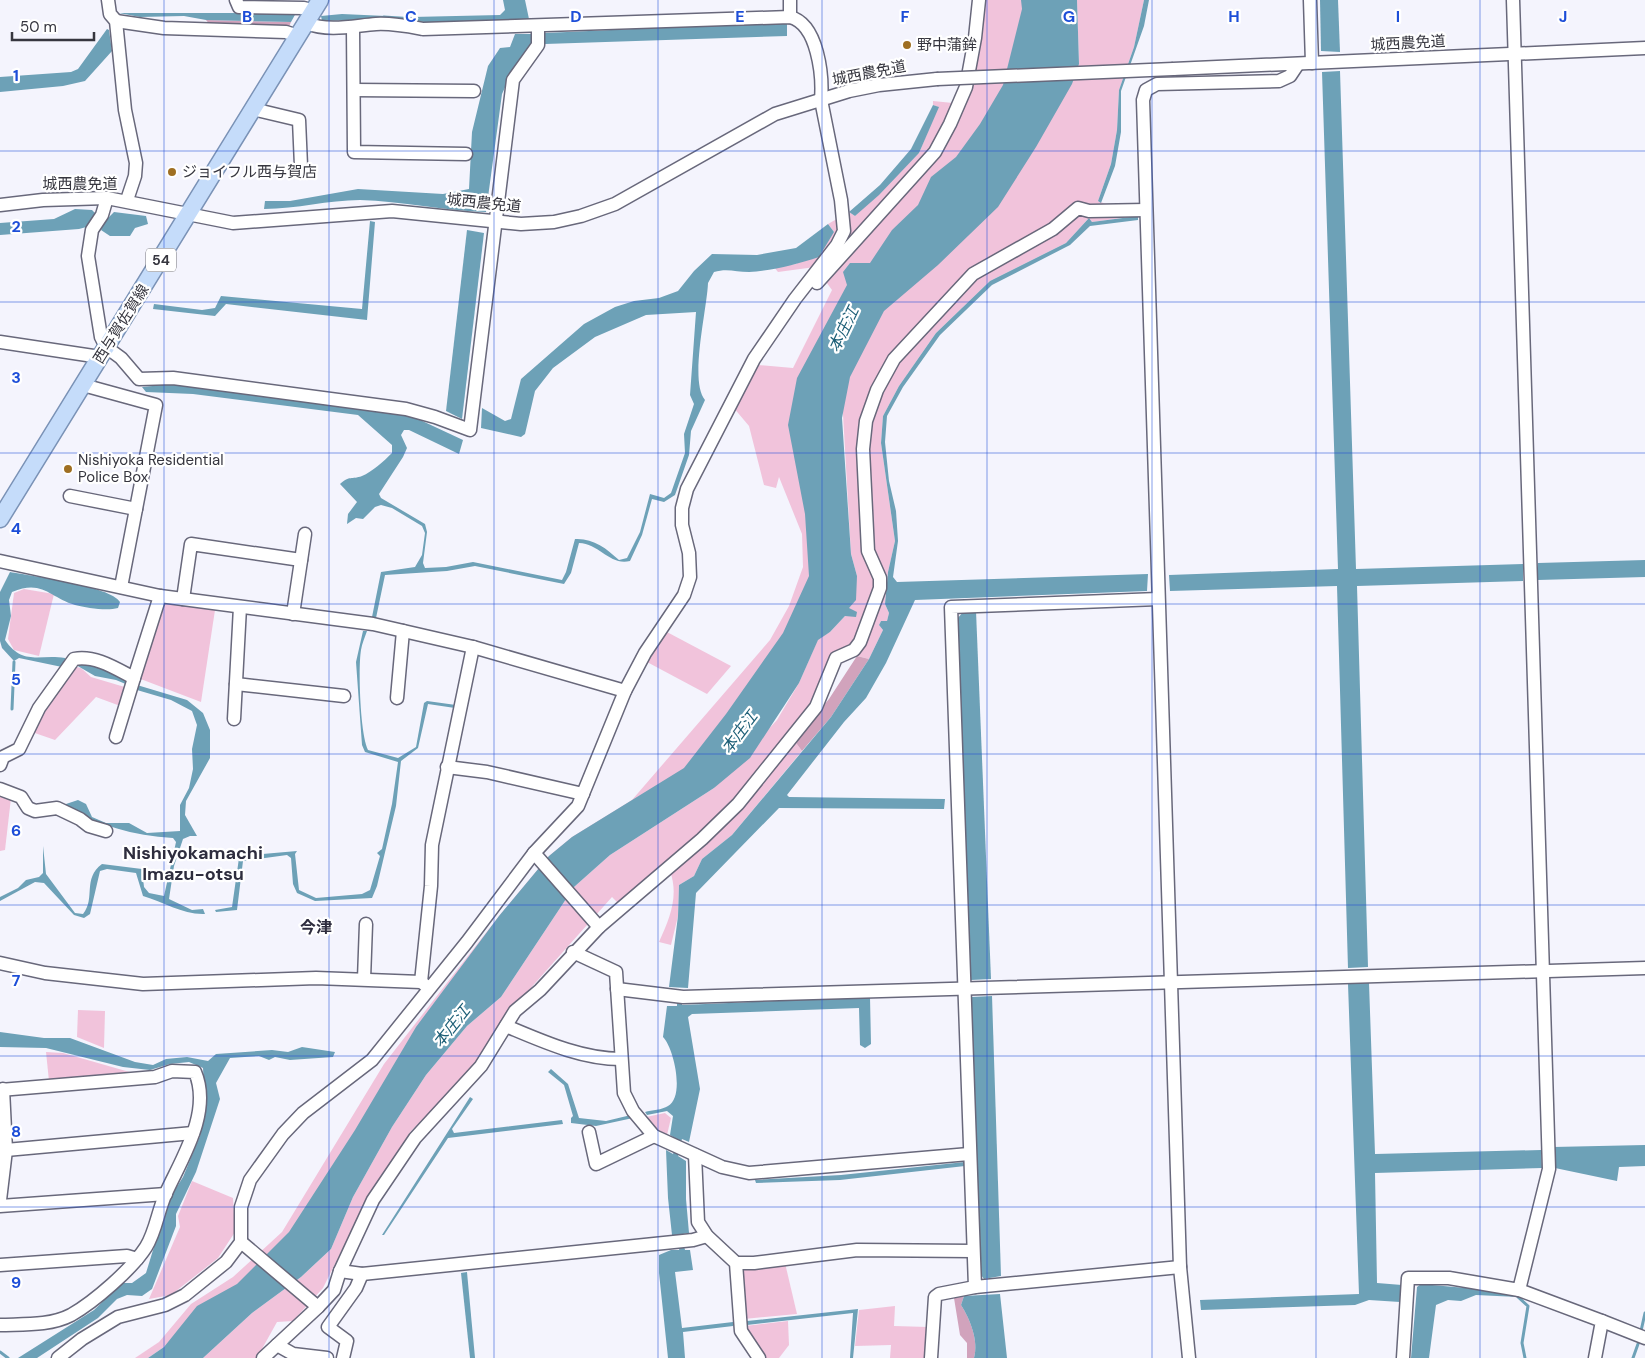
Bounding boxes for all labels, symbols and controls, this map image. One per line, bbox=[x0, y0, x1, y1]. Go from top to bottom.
text: B bbox=[242, 6, 252, 27]
text: C bbox=[405, 6, 417, 27]
text: D bbox=[570, 6, 582, 27]
text: E bbox=[735, 6, 745, 27]
text: F bbox=[901, 6, 910, 27]
text: G bbox=[1063, 6, 1075, 27]
text: H bbox=[1228, 6, 1240, 27]
text: I bbox=[1396, 6, 1400, 27]
text: J bbox=[1559, 6, 1567, 27]
scale bar bbox=[12, 10, 95, 42]
text: 50 m bbox=[20, 17, 57, 37]
street label: 城西農免道 bbox=[1370, 31, 1446, 55]
place label: 野中蒲鉾 bbox=[917, 35, 977, 55]
marker: 野中蒲鉾 bbox=[901, 39, 913, 51]
street label: 城西農免道 bbox=[830, 56, 908, 90]
text: 1 bbox=[13, 65, 19, 86]
place label: ジョイフル西与賀店 bbox=[182, 162, 317, 182]
marker: ジョイフル西与賀店 bbox=[166, 166, 178, 178]
street label: 城西農免道 bbox=[42, 174, 118, 194]
street label: 城西農免道 bbox=[446, 189, 522, 217]
text: 2 bbox=[11, 216, 21, 237]
road number: 54 bbox=[146, 248, 176, 272]
street label: 西与賀佐賀線 bbox=[89, 281, 153, 367]
water label: 本庄江 bbox=[823, 301, 864, 355]
text: 3 bbox=[11, 367, 21, 388]
place label: Nishiyoka Residential Police Box bbox=[78, 450, 224, 487]
marker: Nishiyoka Residential Police Box bbox=[62, 463, 74, 475]
text: 4 bbox=[11, 518, 21, 539]
text: 5 bbox=[11, 669, 21, 690]
water label: 本庄江 bbox=[717, 705, 763, 758]
text: 6 bbox=[11, 820, 21, 841]
district label: Nishiyokamachi Imazu-otsu bbox=[123, 841, 263, 886]
district label: 今津 bbox=[300, 917, 332, 938]
text: 7 bbox=[12, 970, 21, 991]
water label: 本庄江 bbox=[428, 1000, 476, 1052]
text: 8 bbox=[11, 1121, 21, 1142]
text: 9 bbox=[11, 1272, 21, 1293]

